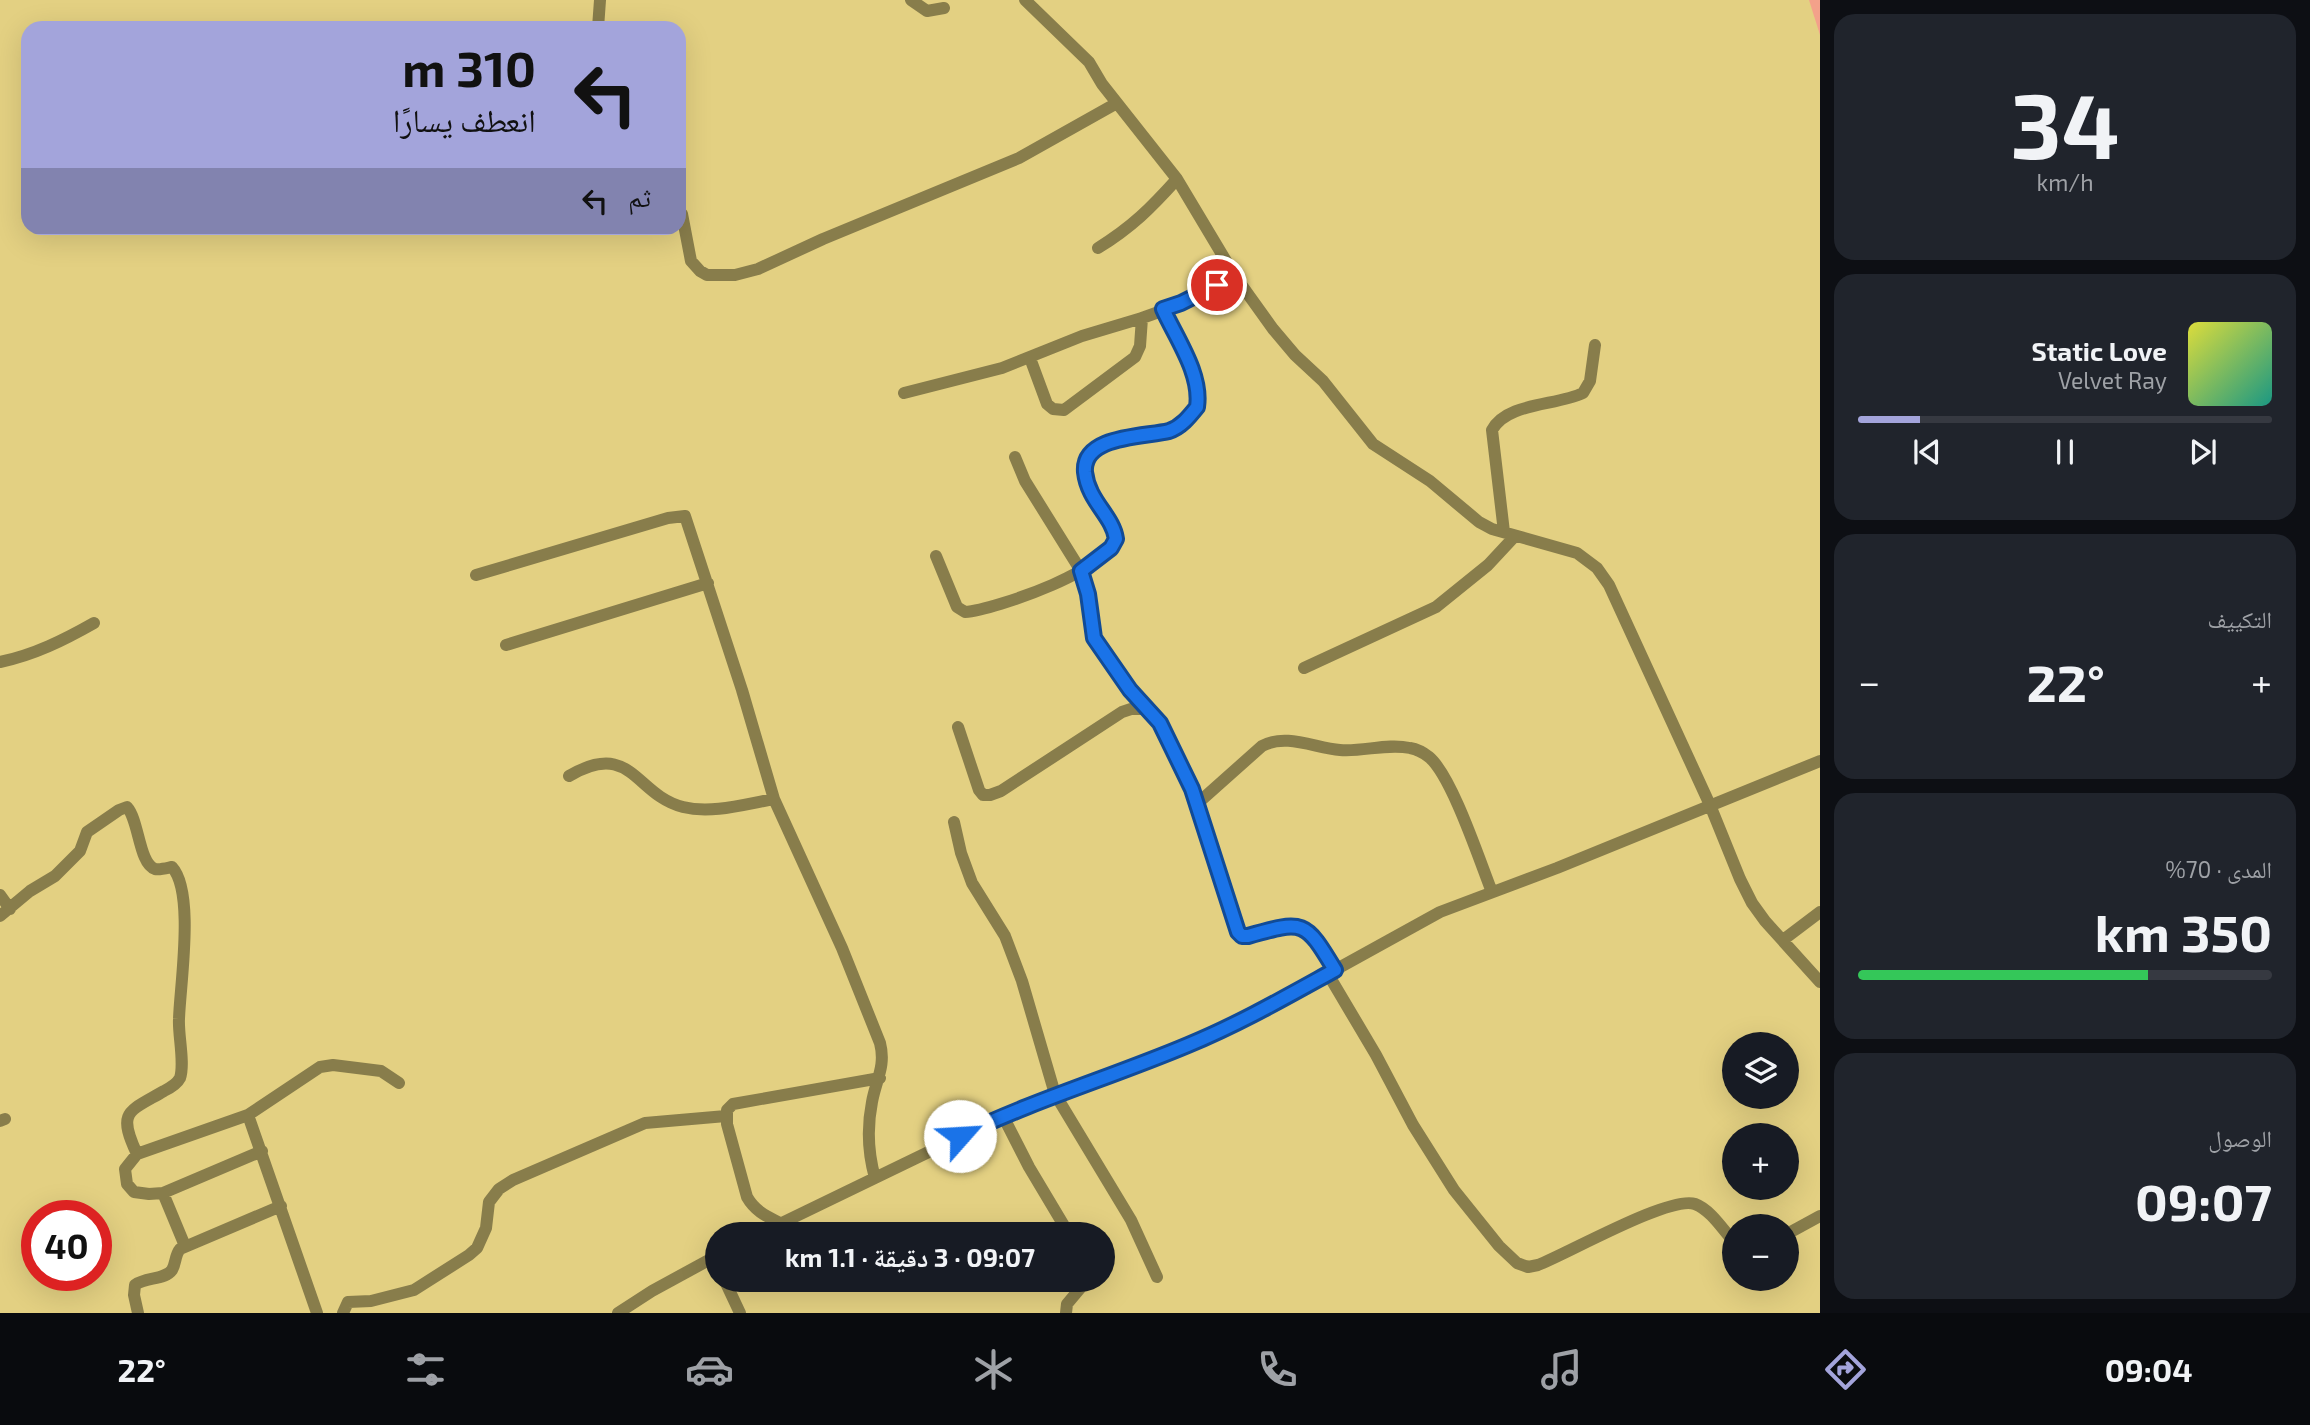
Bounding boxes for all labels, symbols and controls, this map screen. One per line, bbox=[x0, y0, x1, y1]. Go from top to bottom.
text: 310 m bbox=[402, 38, 536, 97]
icon: left bbox=[560, 49, 651, 140]
text: 34 bbox=[2010, 68, 2120, 177]
text: انعطف يسارًا bbox=[393, 100, 536, 138]
text: km/h bbox=[2036, 168, 2094, 196]
text: ثم bbox=[628, 181, 651, 212]
icon: left bbox=[576, 182, 614, 220]
pin bbox=[1187, 255, 1247, 315]
icon: arrive bbox=[1198, 266, 1236, 304]
text: Static Love bbox=[2032, 335, 2167, 366]
text: Velvet Ray bbox=[2058, 366, 2167, 394]
icon: previous bbox=[1908, 433, 1946, 471]
icon: pause bbox=[2046, 433, 2084, 471]
icon: next bbox=[2184, 433, 2222, 471]
text: التكييف bbox=[2207, 605, 2272, 633]
text: 22° bbox=[2026, 650, 2105, 712]
text: − bbox=[1858, 658, 1880, 704]
text: + bbox=[2251, 658, 2272, 704]
text: المدى · 70% bbox=[2165, 855, 2272, 883]
text: 350 km bbox=[2095, 900, 2272, 962]
map controls bbox=[1722, 1032, 1799, 1291]
button: layers bbox=[1722, 1032, 1799, 1109]
position arrow bbox=[923, 1099, 997, 1173]
button: + bbox=[1722, 1123, 1799, 1200]
text: الوصول bbox=[2208, 1124, 2272, 1152]
text: 09:07 bbox=[2135, 1169, 2272, 1231]
speed limit sign: 40 bbox=[21, 1200, 112, 1291]
button: − bbox=[1722, 1214, 1799, 1291]
text: 09:07 · 3 دقيقة · 1.1 km bbox=[785, 1241, 1035, 1272]
icon: filters bbox=[401, 1345, 450, 1394]
icon: car bbox=[685, 1345, 734, 1394]
icon: climate bbox=[969, 1345, 1018, 1394]
icon: phone bbox=[1253, 1345, 1302, 1394]
icon: music bbox=[1537, 1345, 1586, 1394]
icon: directions bbox=[1821, 1345, 1870, 1394]
text: 22° bbox=[118, 1350, 166, 1388]
text: 09:04 bbox=[2105, 1350, 2193, 1388]

